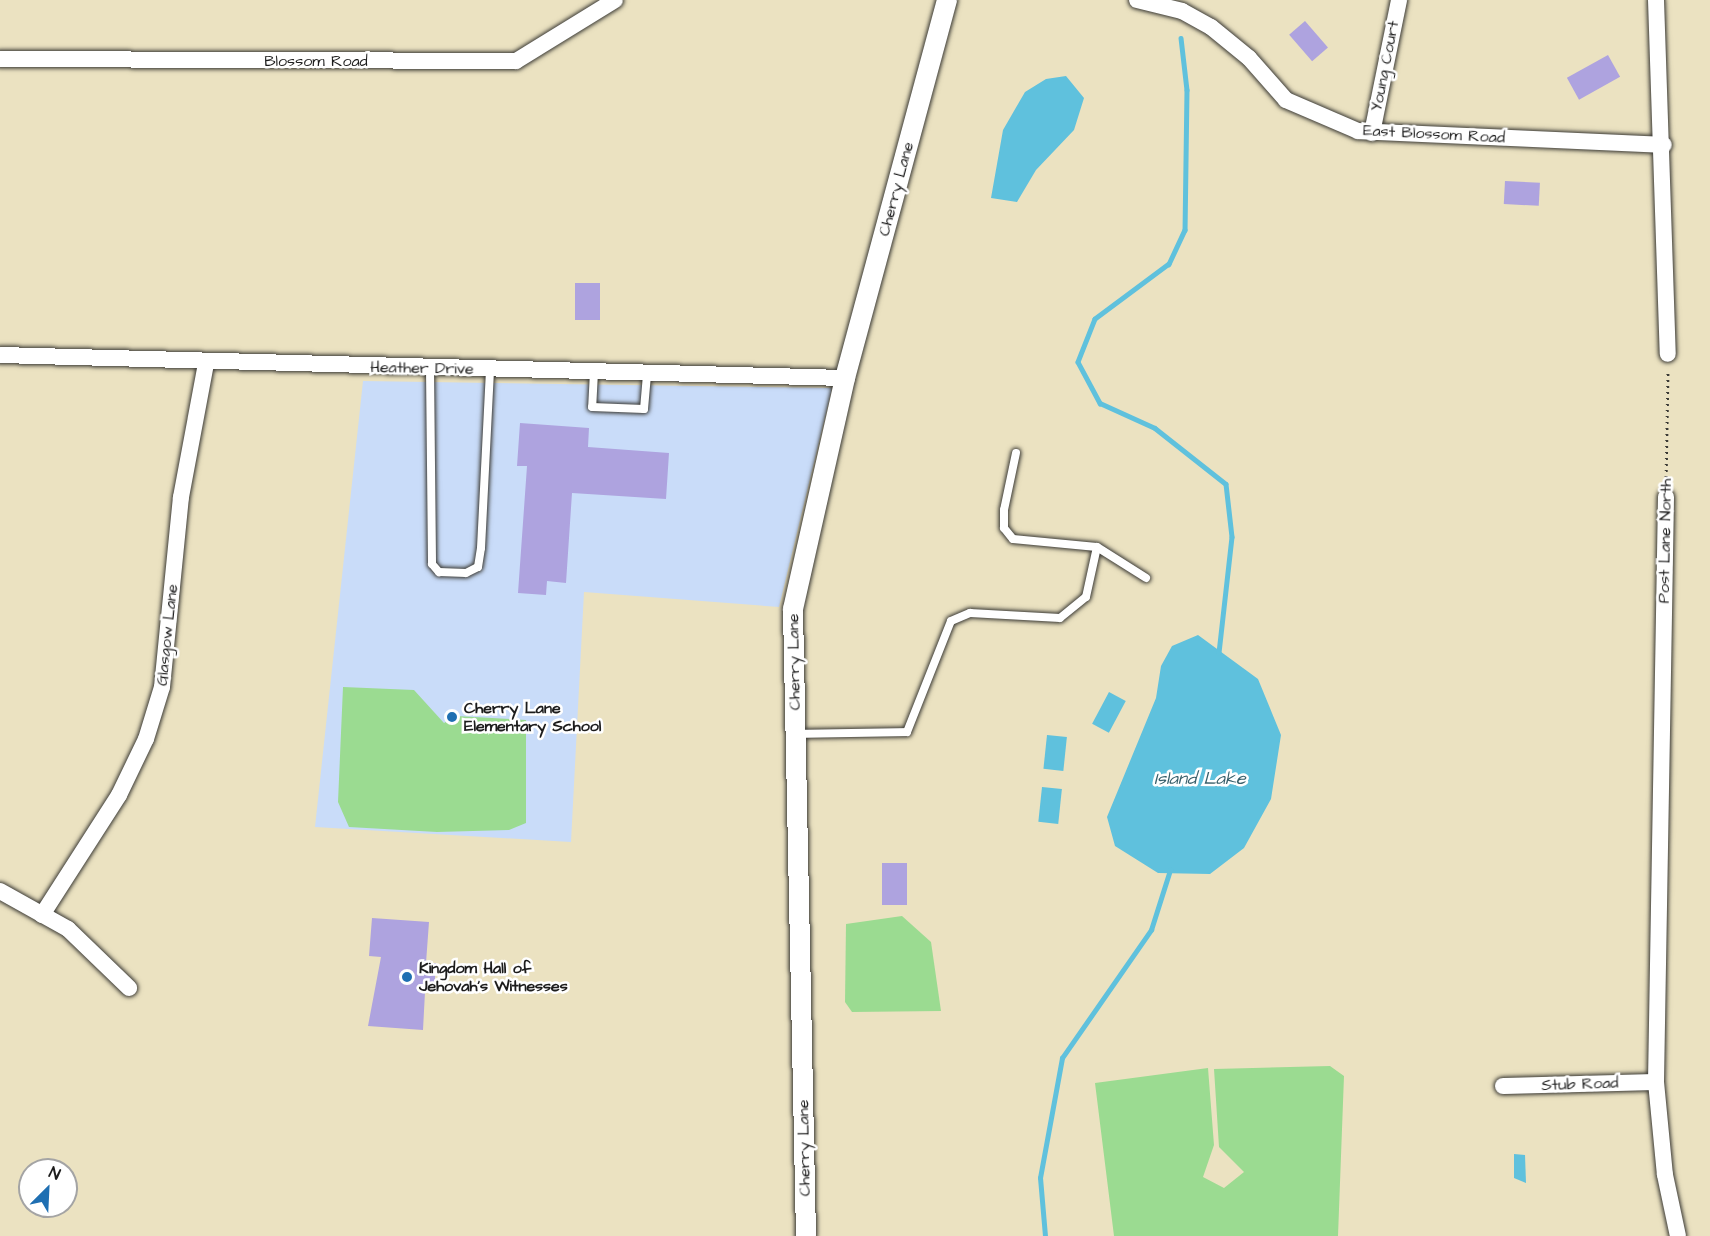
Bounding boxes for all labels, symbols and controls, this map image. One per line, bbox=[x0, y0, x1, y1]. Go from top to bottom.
street label: Young Court bbox=[1367, 19, 1403, 113]
street label: Blossom Road bbox=[264, 51, 368, 71]
street label: East Blossom Road bbox=[1363, 121, 1505, 147]
street label: Cherry Lane bbox=[874, 140, 918, 238]
street label: Heather Drive bbox=[370, 357, 474, 379]
street label: Post Lane North bbox=[1654, 479, 1676, 603]
street label: Glasgow Lane bbox=[152, 583, 182, 687]
street label: Cherry Lane bbox=[784, 614, 804, 710]
place label: Cherry Lane Elementary School bbox=[464, 698, 601, 736]
marker: Cherry Lane Elementary School bbox=[445, 710, 459, 724]
water label: Island Lake bbox=[1154, 768, 1246, 790]
place label: Kingdom Hall of Jehovah’s Witnesses bbox=[419, 958, 568, 996]
marker: Kingdom Hall of Jehovah’s Witnesses bbox=[400, 970, 414, 984]
street label: Stub Road bbox=[1541, 1073, 1619, 1095]
street label: Cherry Lane bbox=[794, 1100, 814, 1196]
north arrow bbox=[18, 1158, 78, 1218]
text: N bbox=[45, 1161, 64, 1185]

